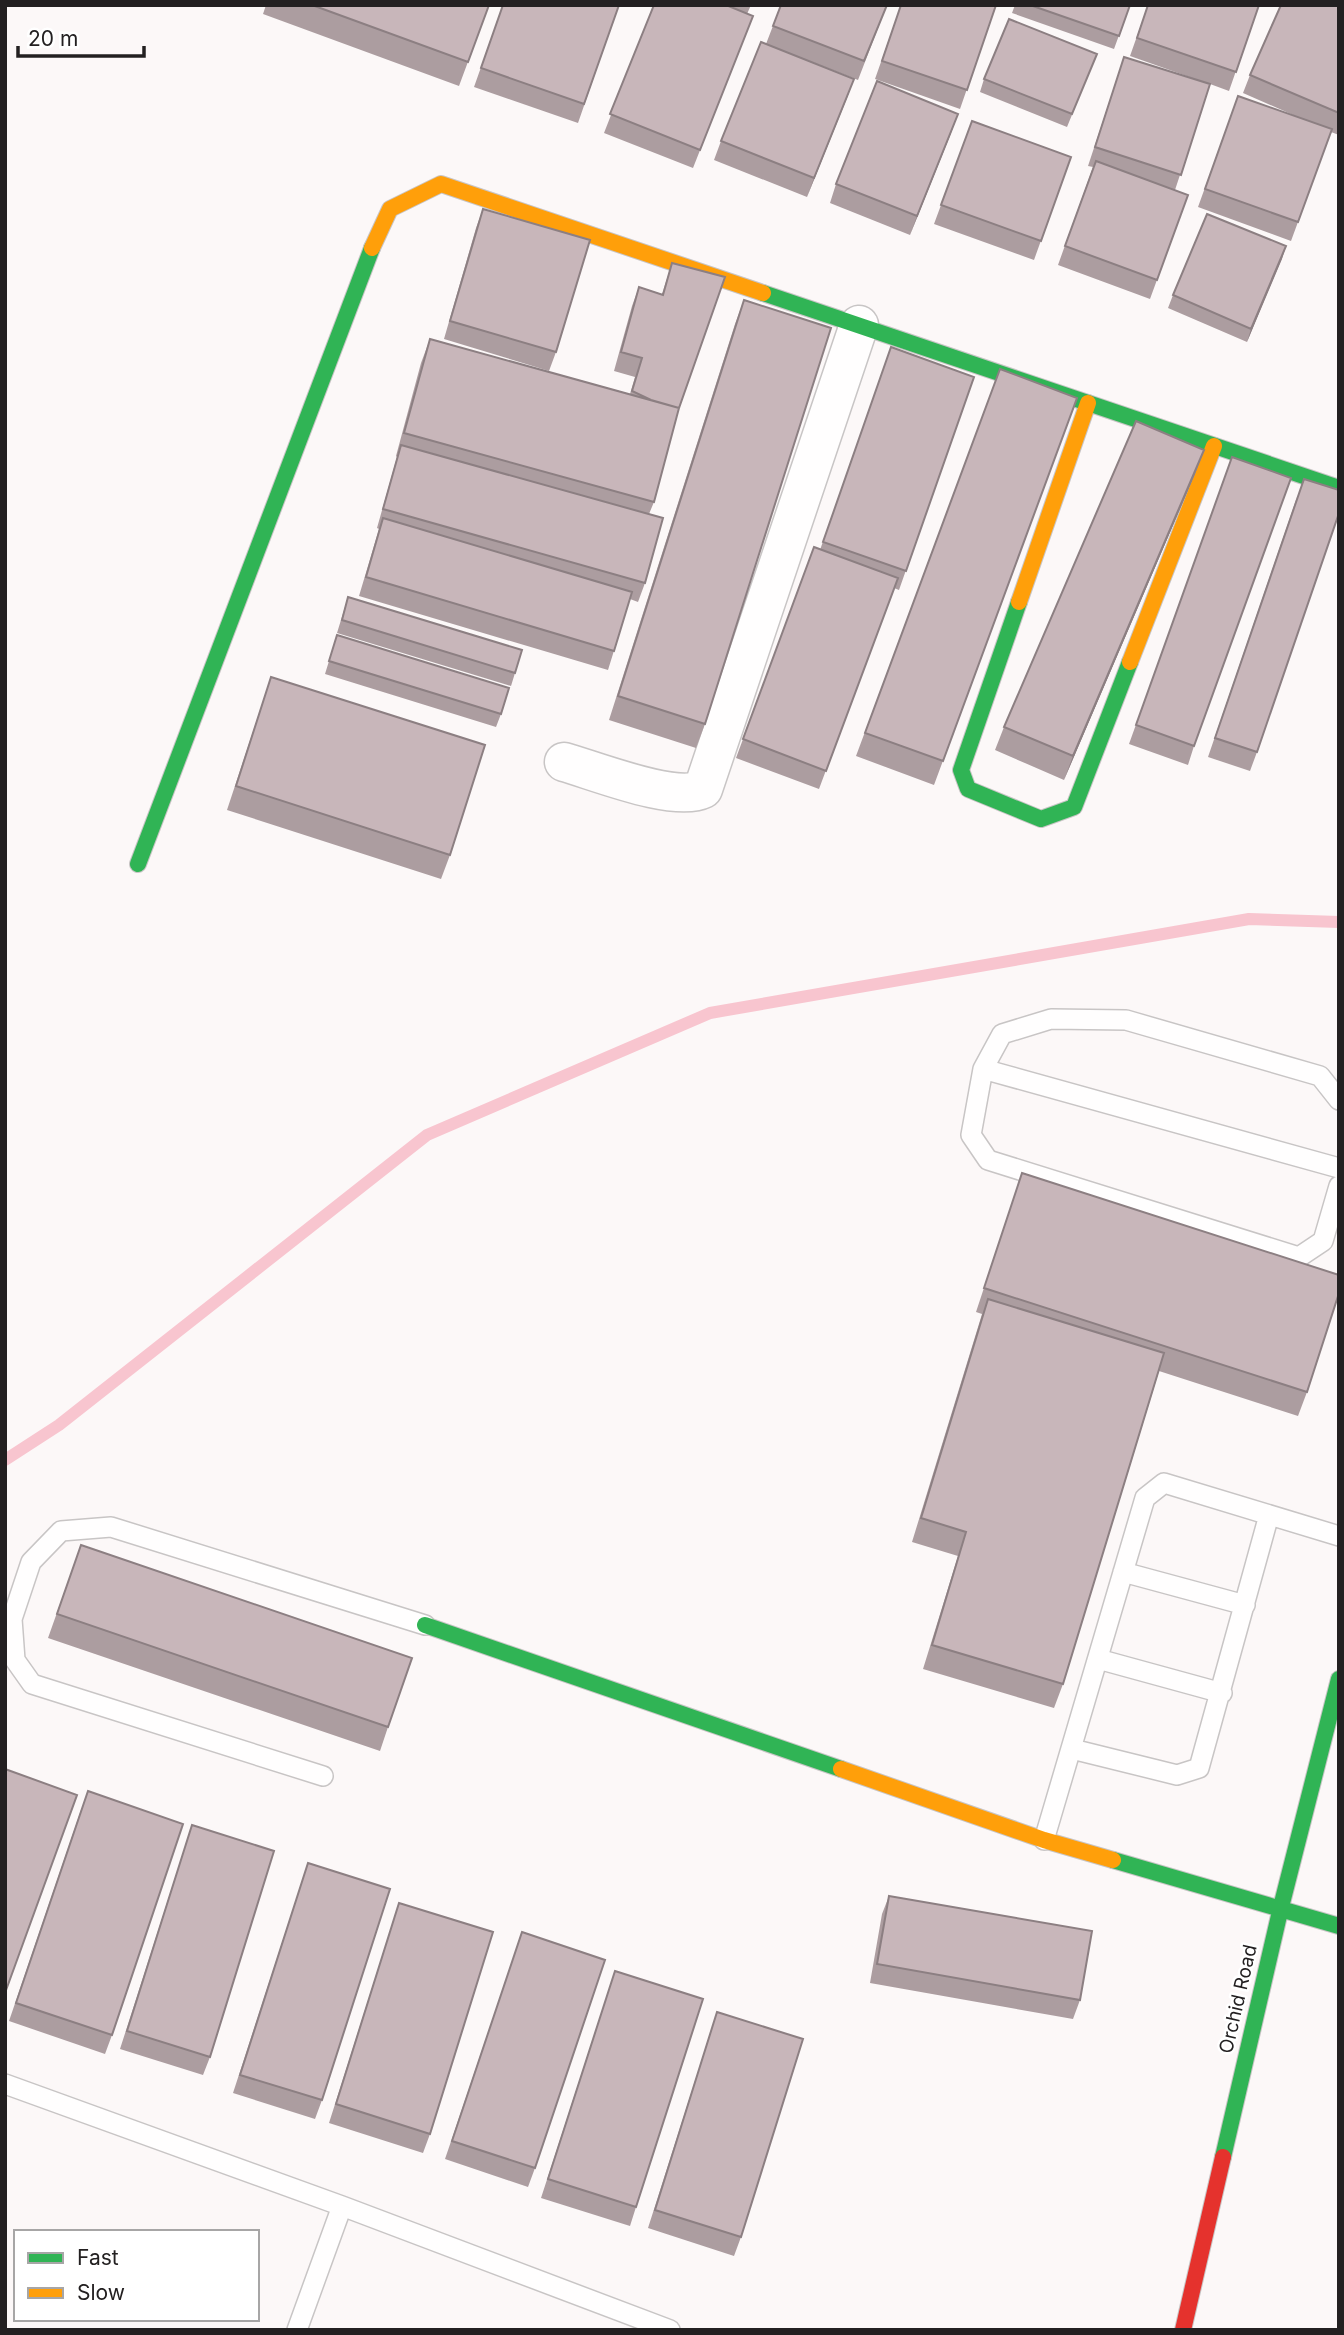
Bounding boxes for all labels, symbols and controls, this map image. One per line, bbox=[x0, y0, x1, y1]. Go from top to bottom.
scale bar bbox=[18, 14, 144, 58]
text: 20 m bbox=[28, 26, 78, 51]
street label: Orchid Road bbox=[1214, 1942, 1262, 2056]
legend bbox=[14, 2230, 259, 2321]
text: Fast bbox=[77, 2245, 119, 2270]
text: Slow bbox=[77, 2280, 125, 2305]

